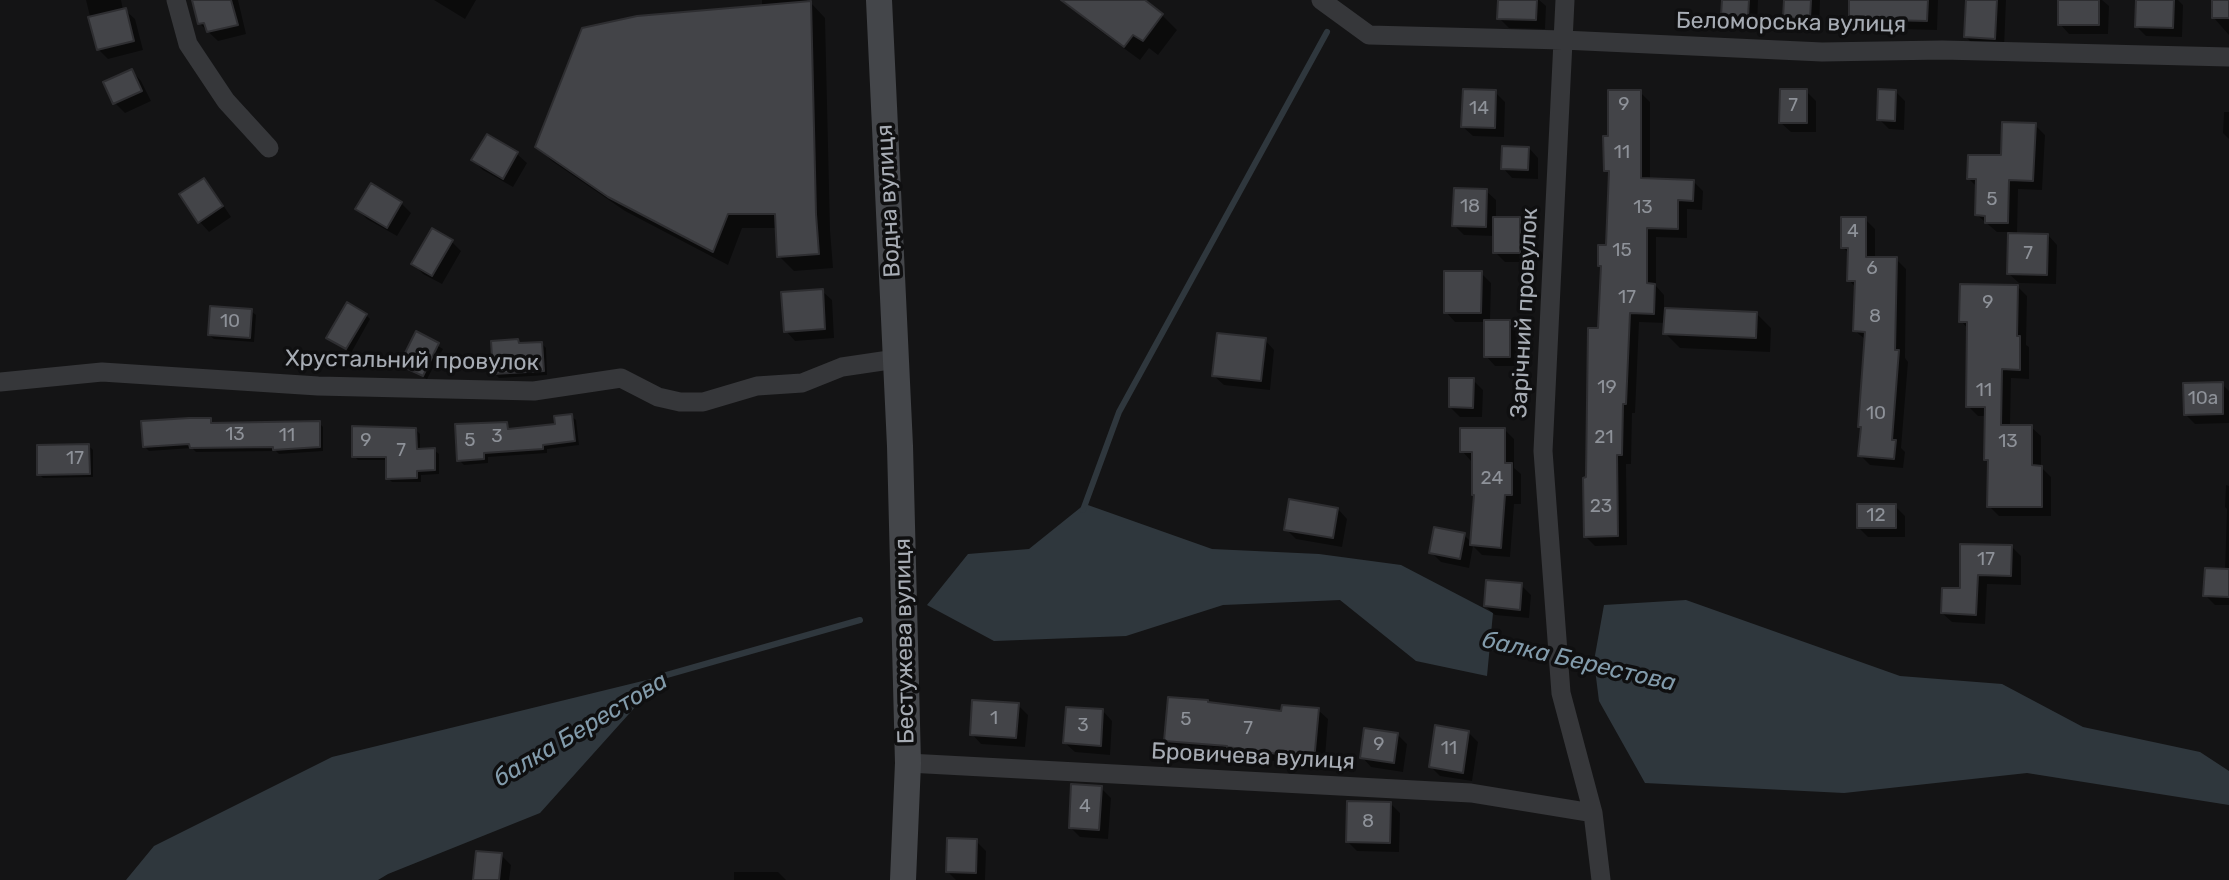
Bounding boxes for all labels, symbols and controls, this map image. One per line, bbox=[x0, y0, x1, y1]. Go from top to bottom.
street label: Беломорська вулиця bbox=[1676, 7, 1906, 39]
house number: 9 bbox=[1618, 94, 1630, 116]
house number: 7 bbox=[1788, 95, 1798, 117]
house number: 14 bbox=[1469, 98, 1489, 120]
street label: Водна вулиця bbox=[871, 124, 907, 278]
house number: 11 bbox=[1614, 142, 1630, 164]
house number: 5 bbox=[1986, 189, 1998, 211]
house number: 18 bbox=[1460, 196, 1480, 218]
house number: 13 bbox=[1633, 197, 1653, 219]
street label: Зарічний провулок bbox=[1506, 207, 1544, 419]
house number: 4 bbox=[1847, 221, 1859, 243]
house number: 15 bbox=[1612, 240, 1632, 262]
house number: 7 bbox=[2023, 243, 2033, 265]
house number: 6 bbox=[1866, 258, 1878, 280]
house number: 17 bbox=[1618, 287, 1636, 309]
house number: 9 bbox=[1982, 292, 1994, 314]
house number: 8 bbox=[1869, 306, 1881, 328]
house number: 10 bbox=[220, 311, 240, 333]
street label: Хрустальний провулок bbox=[285, 345, 539, 377]
house number: 19 bbox=[1597, 377, 1617, 399]
house number: 11 bbox=[1976, 380, 1992, 402]
house number: 10а bbox=[2188, 388, 2218, 410]
house number: 10 bbox=[1866, 403, 1886, 425]
house number: 13 bbox=[225, 424, 245, 446]
house number: 11 bbox=[279, 425, 295, 447]
house number: 3 bbox=[491, 426, 503, 448]
house number: 21 bbox=[1594, 427, 1614, 449]
house number: 9 bbox=[360, 430, 372, 452]
house number: 5 bbox=[464, 430, 476, 452]
house number: 13 bbox=[1998, 431, 2018, 453]
house number: 7 bbox=[396, 440, 406, 462]
house number: 17 bbox=[66, 448, 84, 470]
house number: 24 bbox=[1481, 468, 1503, 490]
house number: 23 bbox=[1590, 496, 1612, 518]
house number: 12 bbox=[1866, 505, 1886, 527]
street label: Бестужева вулиця bbox=[889, 538, 921, 744]
house number: 17 bbox=[1977, 549, 1995, 571]
water label: балка Берестова bbox=[1479, 626, 1679, 698]
water label: балка Берестова bbox=[489, 667, 673, 793]
house number: 1 bbox=[990, 708, 998, 730]
house number: 5 bbox=[1180, 709, 1192, 731]
house number: 3 bbox=[1077, 715, 1089, 737]
house number: 7 bbox=[1243, 718, 1253, 740]
house number: 9 bbox=[1373, 734, 1385, 756]
street label: Бровичева вулиця bbox=[1150, 738, 1356, 776]
house number: 11 bbox=[1441, 738, 1457, 760]
house number: 4 bbox=[1079, 796, 1091, 818]
house number: 8 bbox=[1362, 811, 1374, 833]

